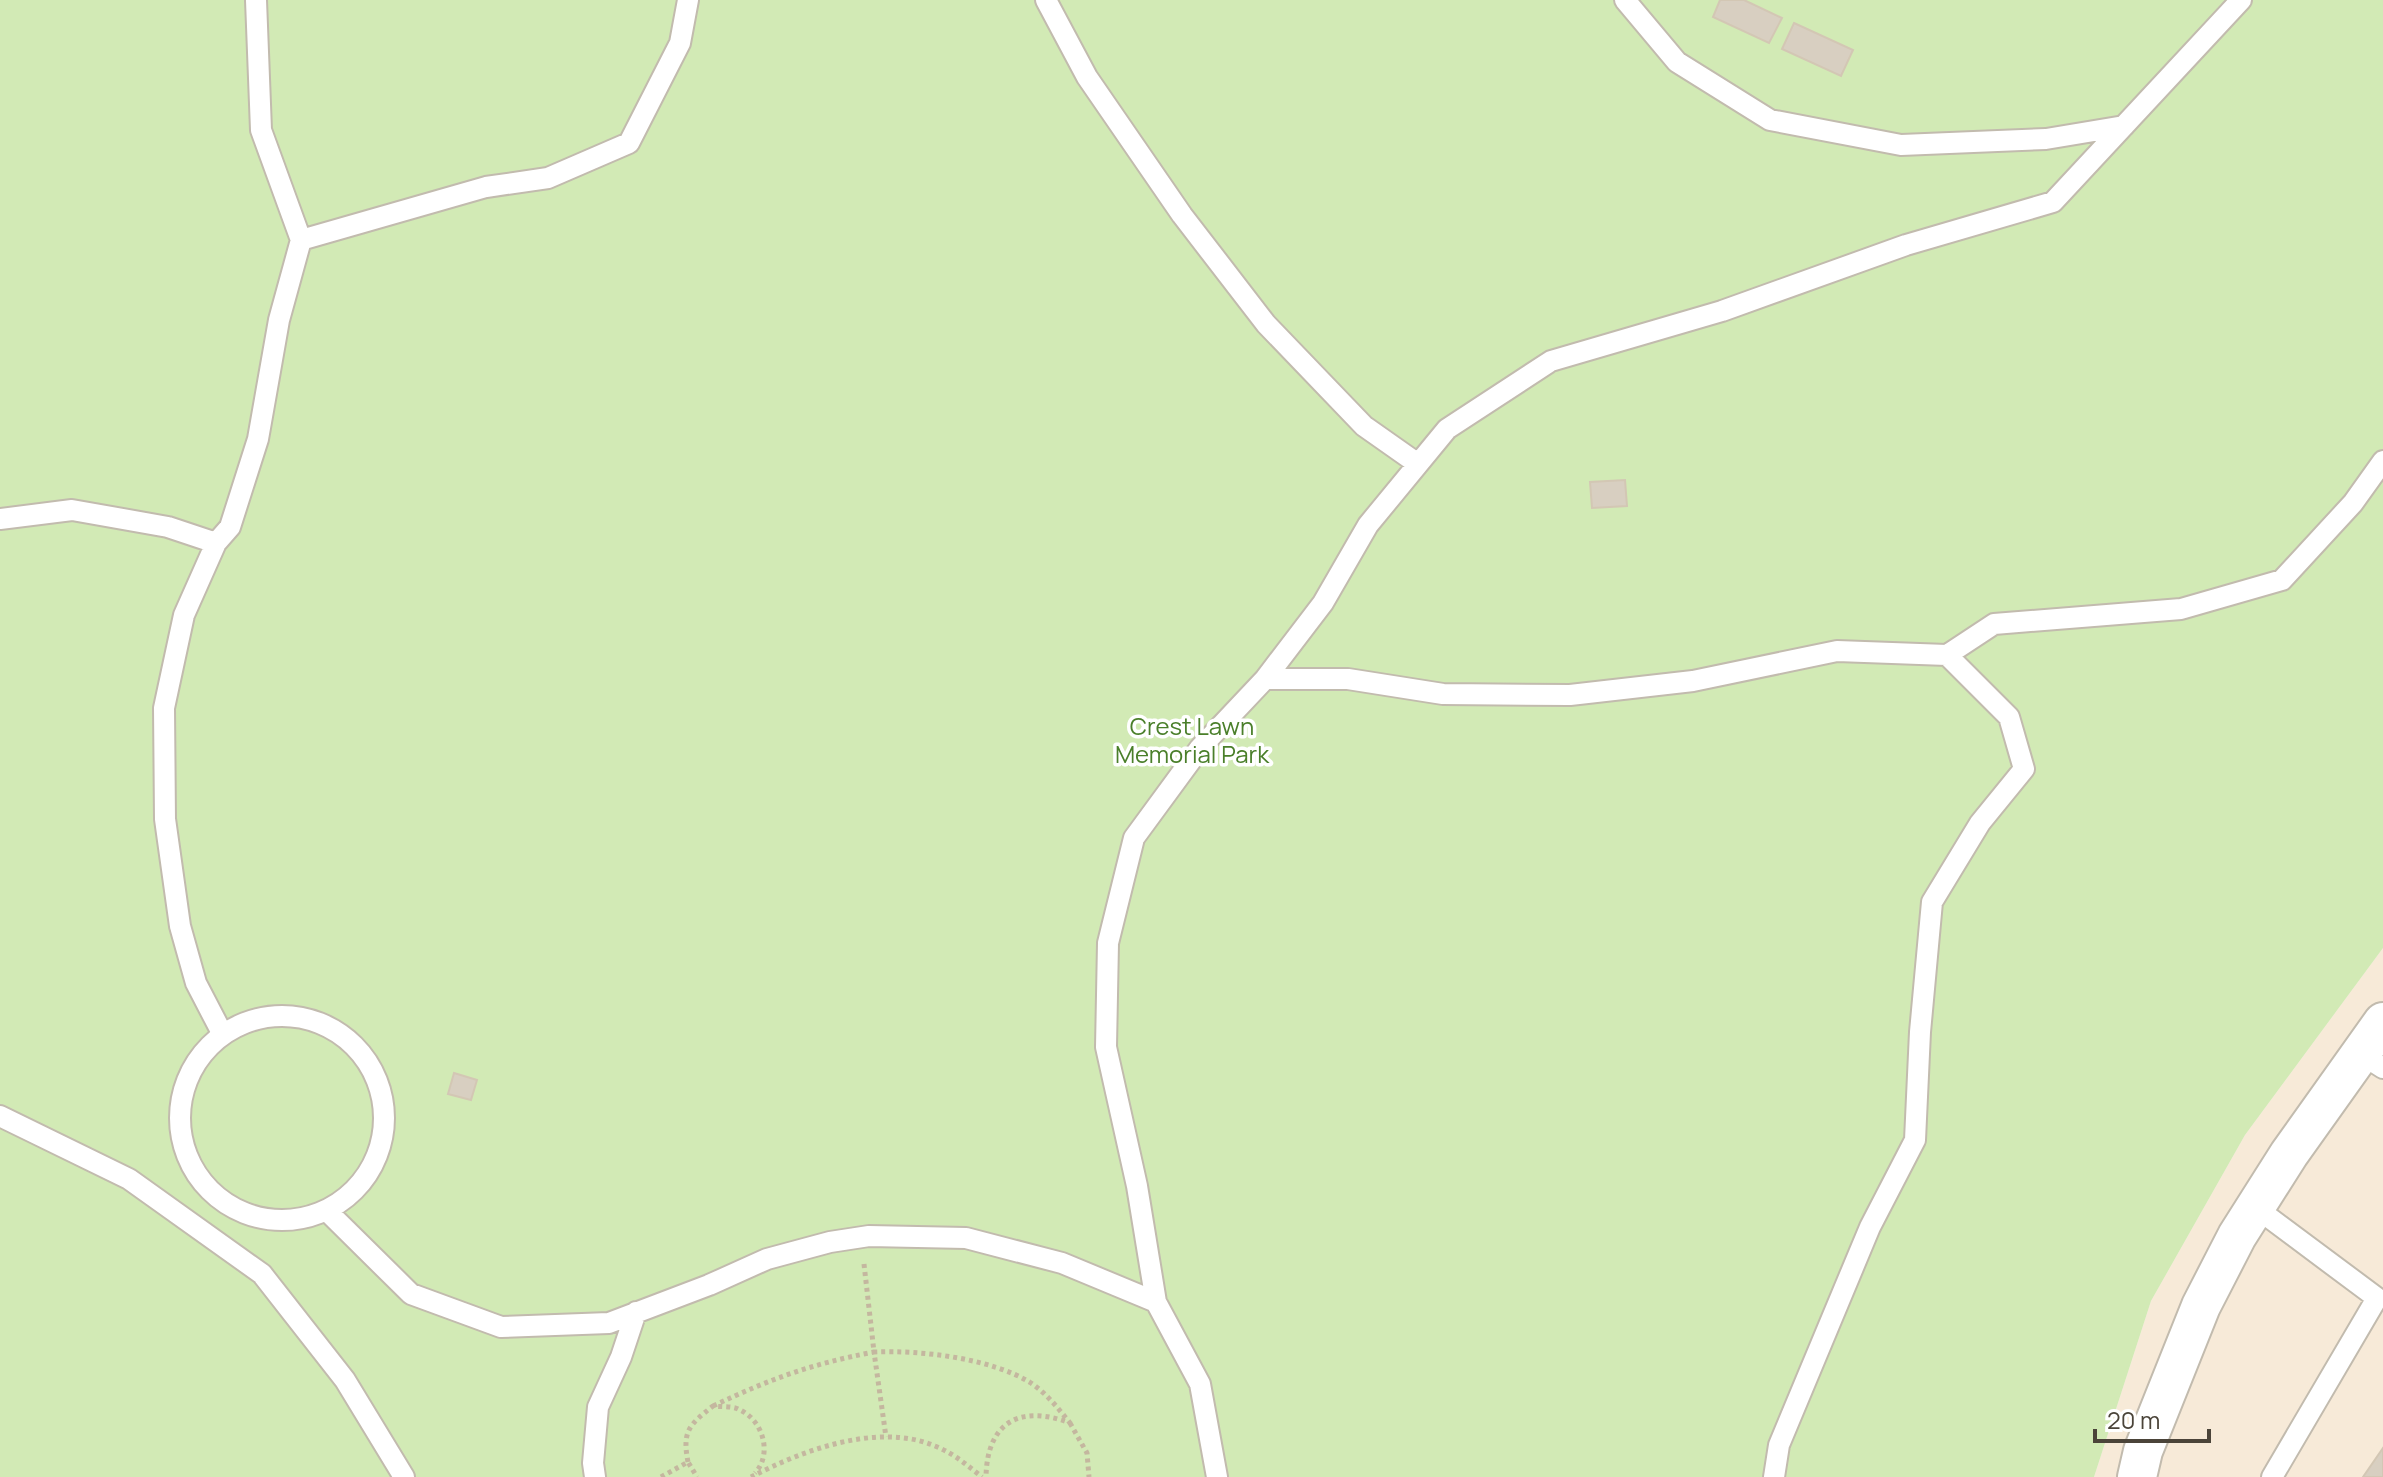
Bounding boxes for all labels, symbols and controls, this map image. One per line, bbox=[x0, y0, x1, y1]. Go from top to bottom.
park label: Crest Lawn Memorial Park bbox=[1115, 709, 1270, 770]
scale bar bbox=[2095, 1393, 2209, 1443]
text: 20 m bbox=[2107, 1403, 2160, 1436]

